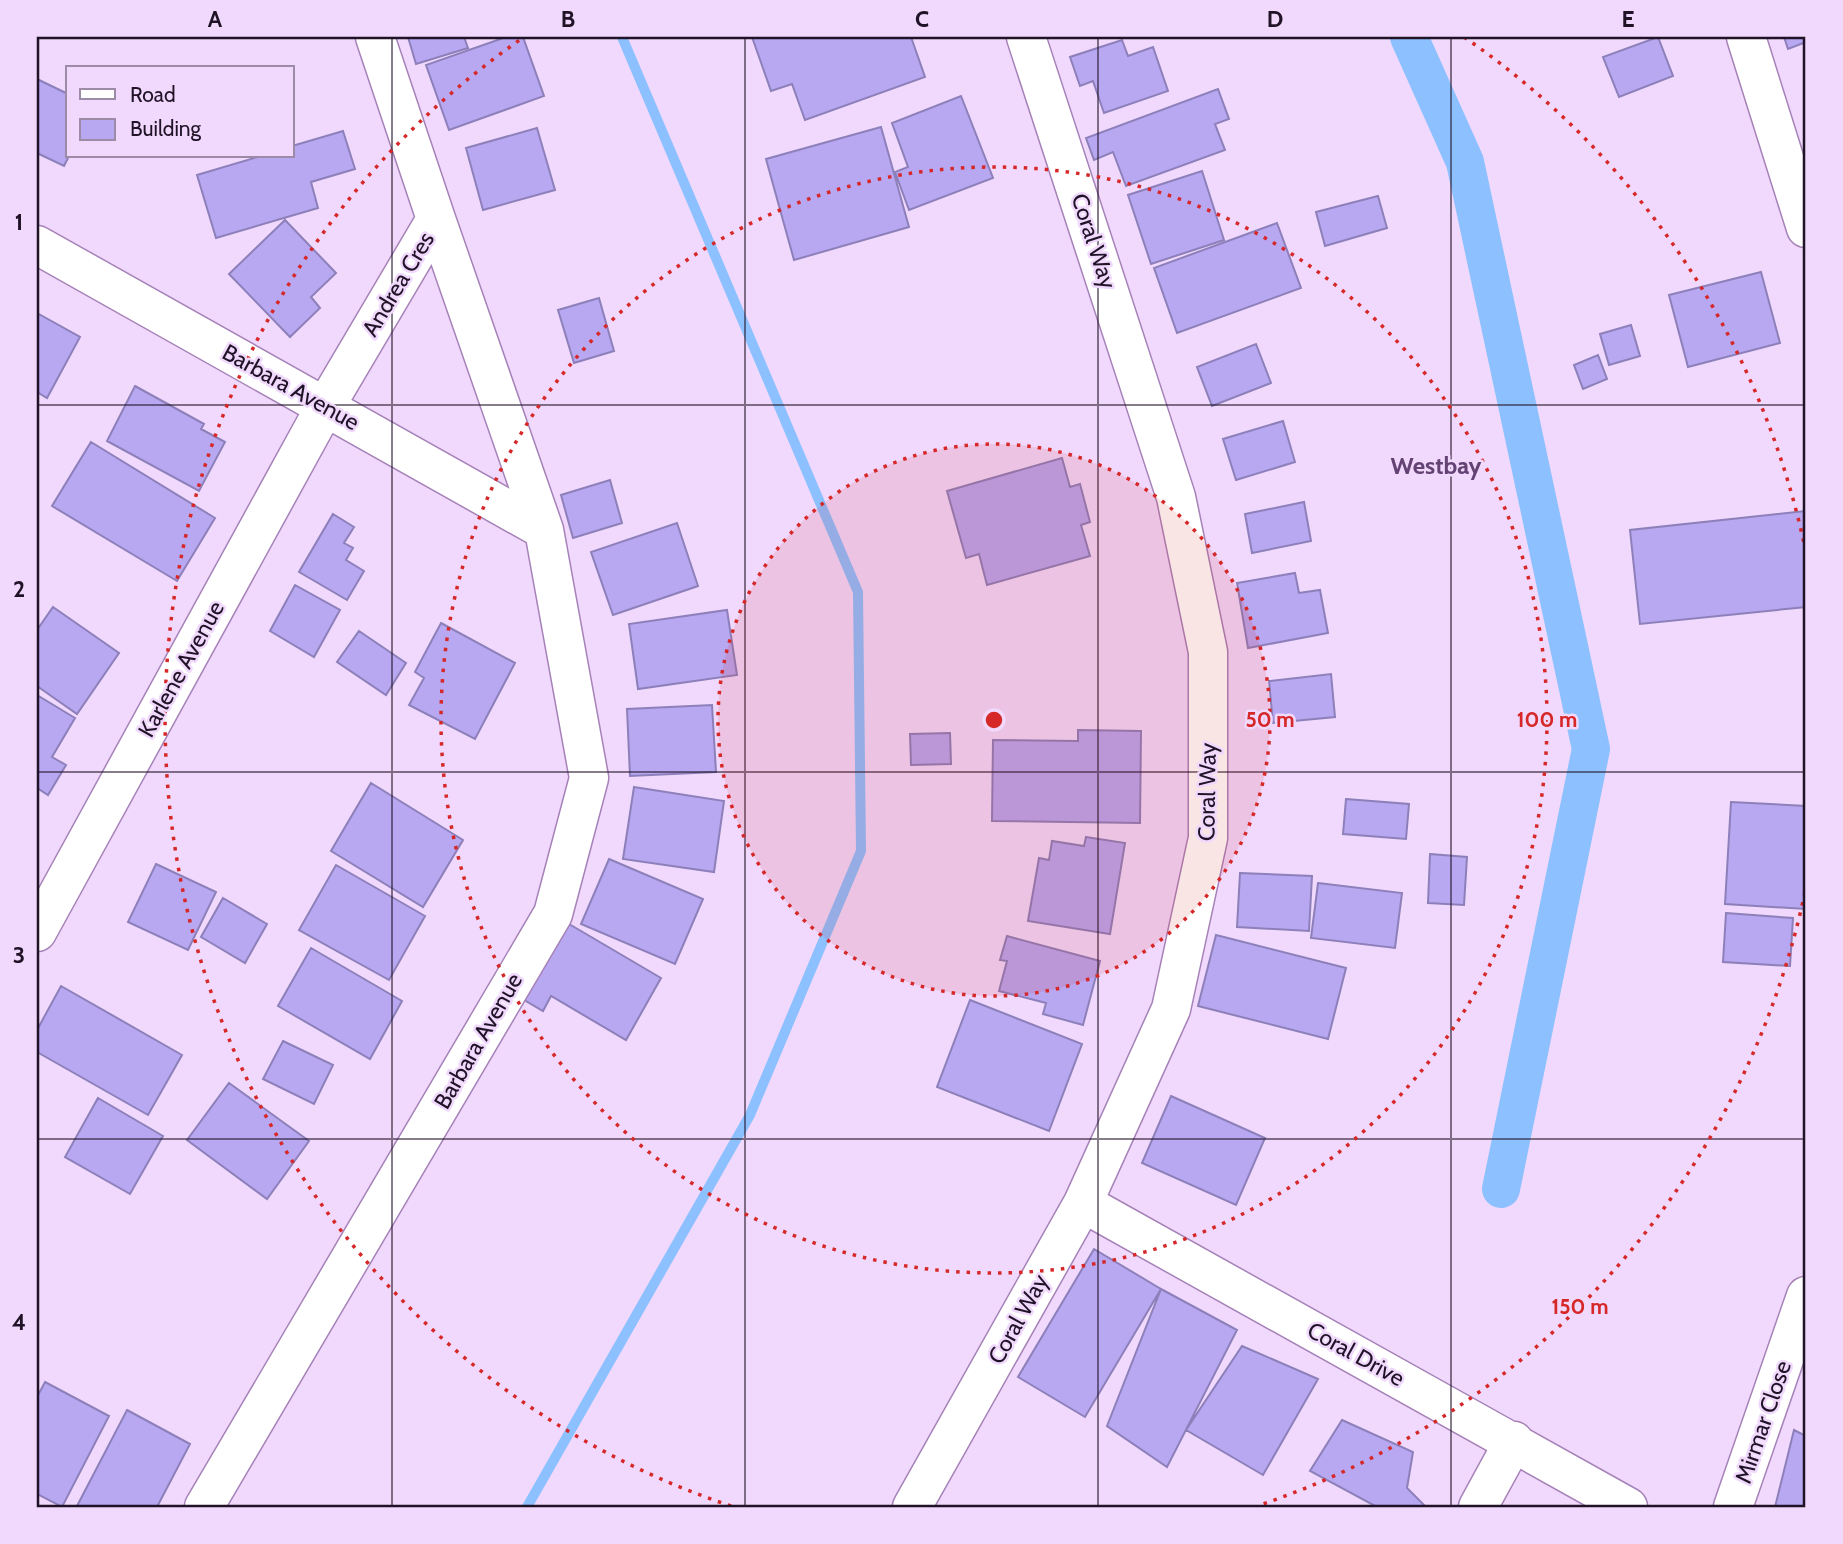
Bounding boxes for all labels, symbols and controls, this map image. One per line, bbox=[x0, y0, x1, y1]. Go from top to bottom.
text: A bbox=[208, 5, 223, 33]
text: B bbox=[561, 5, 575, 33]
text: C bbox=[915, 5, 929, 33]
text: D bbox=[1267, 5, 1283, 33]
text: E bbox=[1621, 5, 1635, 33]
legend bbox=[66, 66, 294, 158]
text: Road bbox=[130, 82, 176, 107]
text: Building bbox=[130, 116, 202, 141]
street label: Coral Way bbox=[1065, 190, 1123, 292]
text: 1 bbox=[15, 208, 23, 236]
street label: Andrea Cres bbox=[356, 227, 440, 341]
street label: Barbara Avenue bbox=[218, 338, 364, 436]
district label: Westbay bbox=[1391, 451, 1482, 480]
text: 2 bbox=[13, 575, 25, 603]
street label: Karlene Avenue bbox=[132, 596, 230, 742]
text: 50 m bbox=[1245, 707, 1295, 732]
text: 100 m bbox=[1517, 707, 1577, 732]
centre of rings bbox=[982, 708, 1006, 732]
street label: Coral Way bbox=[1192, 742, 1222, 841]
text: 3 bbox=[13, 941, 25, 969]
street label: Barbara Avenue bbox=[428, 968, 528, 1114]
street label: Coral Way bbox=[982, 1269, 1054, 1369]
text: 150 m bbox=[1552, 1294, 1608, 1319]
text: 4 bbox=[12, 1308, 26, 1336]
street label: Coral Drive bbox=[1302, 1316, 1410, 1392]
street label: Mirmar Close bbox=[1729, 1357, 1797, 1487]

